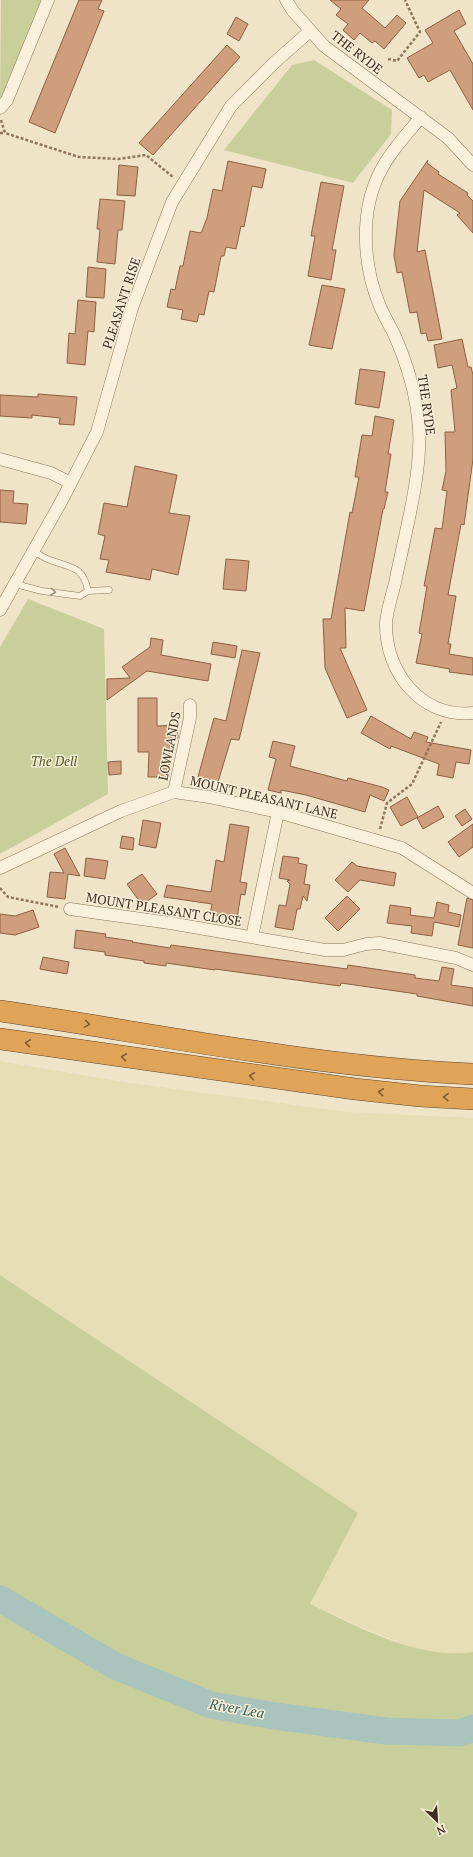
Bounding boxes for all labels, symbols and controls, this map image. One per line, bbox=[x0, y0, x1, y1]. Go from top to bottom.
street label: THE RYDE bbox=[327, 26, 387, 78]
street label: PLEASANT RISE bbox=[98, 255, 144, 351]
street label: THE RYDE bbox=[414, 374, 440, 436]
one-way arrow bbox=[50, 587, 56, 596]
street label: LOWLANDS bbox=[153, 710, 185, 782]
park label: The Dell bbox=[31, 752, 78, 770]
street label: MOUNT PLEASANT LANE bbox=[188, 771, 340, 823]
street label: MOUNT PLEASANT CLOSE bbox=[85, 888, 243, 930]
one-way arrow bbox=[84, 1019, 90, 1028]
one-way arrow bbox=[25, 1039, 31, 1048]
one-way arrow bbox=[121, 1053, 127, 1062]
one-way arrow bbox=[249, 1072, 255, 1081]
one-way arrow bbox=[378, 1088, 384, 1097]
one-way arrow bbox=[443, 1093, 449, 1102]
water label: River Lea bbox=[207, 1694, 266, 1722]
north arrow bbox=[417, 1801, 457, 1841]
text: N bbox=[434, 1822, 448, 1838]

